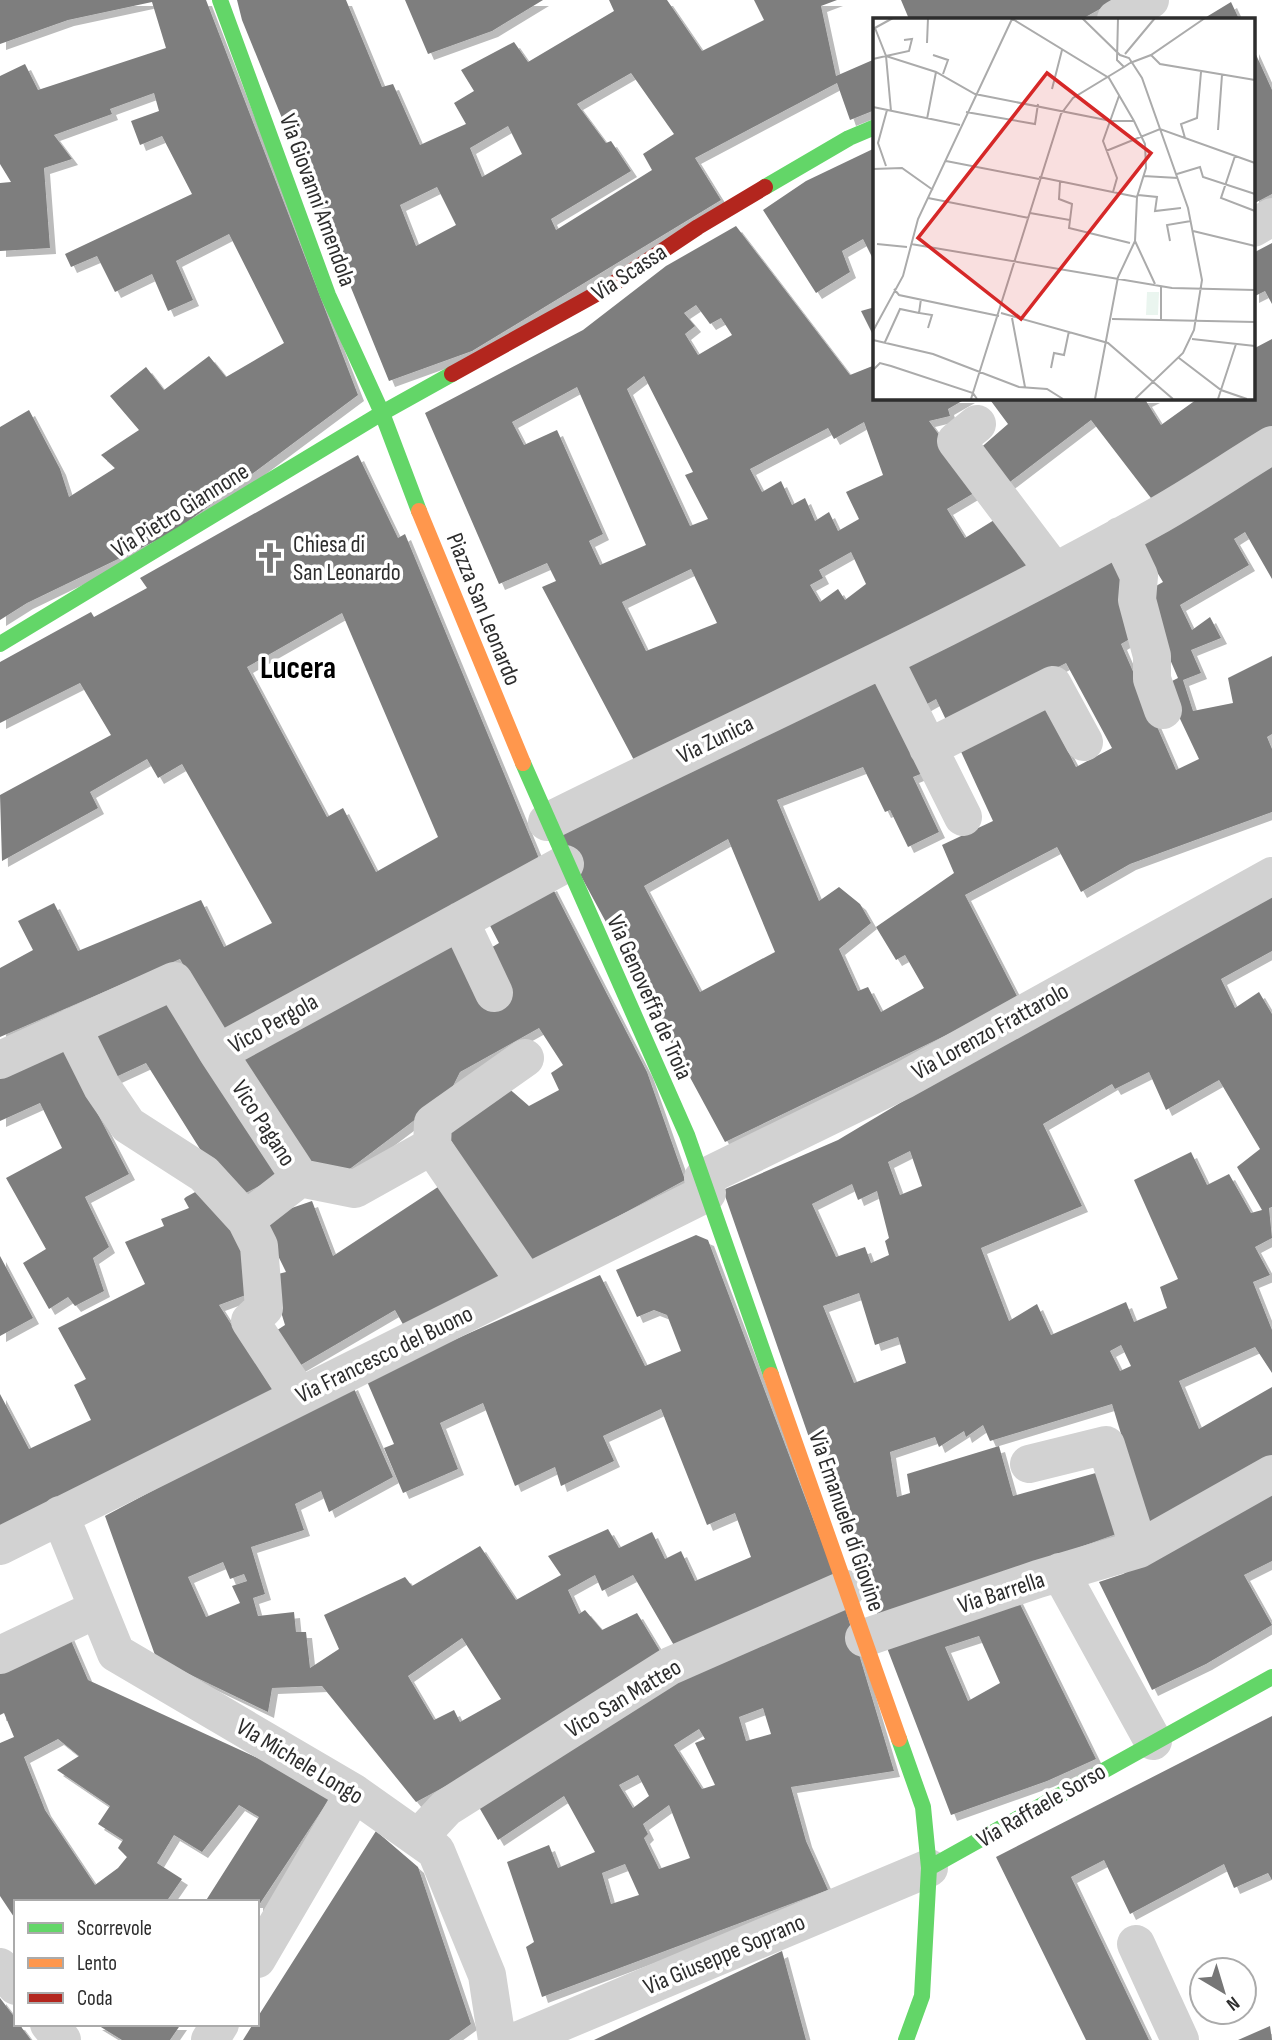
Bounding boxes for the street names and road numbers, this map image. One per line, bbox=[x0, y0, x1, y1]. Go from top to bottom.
street label: Via Giovanni Amendola bbox=[273, 110, 362, 290]
street label: Via Scassa bbox=[586, 238, 672, 307]
street label: Via Pietro Giannone bbox=[106, 457, 254, 564]
street label: Piazza San Leonardo bbox=[440, 529, 527, 690]
street label: Via Zunica bbox=[672, 709, 758, 770]
street label: Via Genoveffa de Troia bbox=[600, 910, 699, 1084]
street label: Via Lorenzo Frattarolo bbox=[907, 976, 1074, 1086]
street label: Vico Pergola bbox=[223, 987, 323, 1060]
street label: Vico Pagano bbox=[225, 1075, 302, 1172]
street label: Via Francesco del Buono bbox=[291, 1299, 477, 1410]
street label: Via Emanuele di Giovine bbox=[802, 1427, 891, 1615]
street label: Via Barrella bbox=[954, 1565, 1048, 1620]
street label: Vico San Matteo bbox=[560, 1653, 686, 1744]
street label: VIa Michele Longo bbox=[231, 1712, 369, 1811]
street label: Via Raffaele Sorso bbox=[972, 1757, 1111, 1854]
street label: Via Giuseppe Soprano bbox=[639, 1907, 809, 2002]

